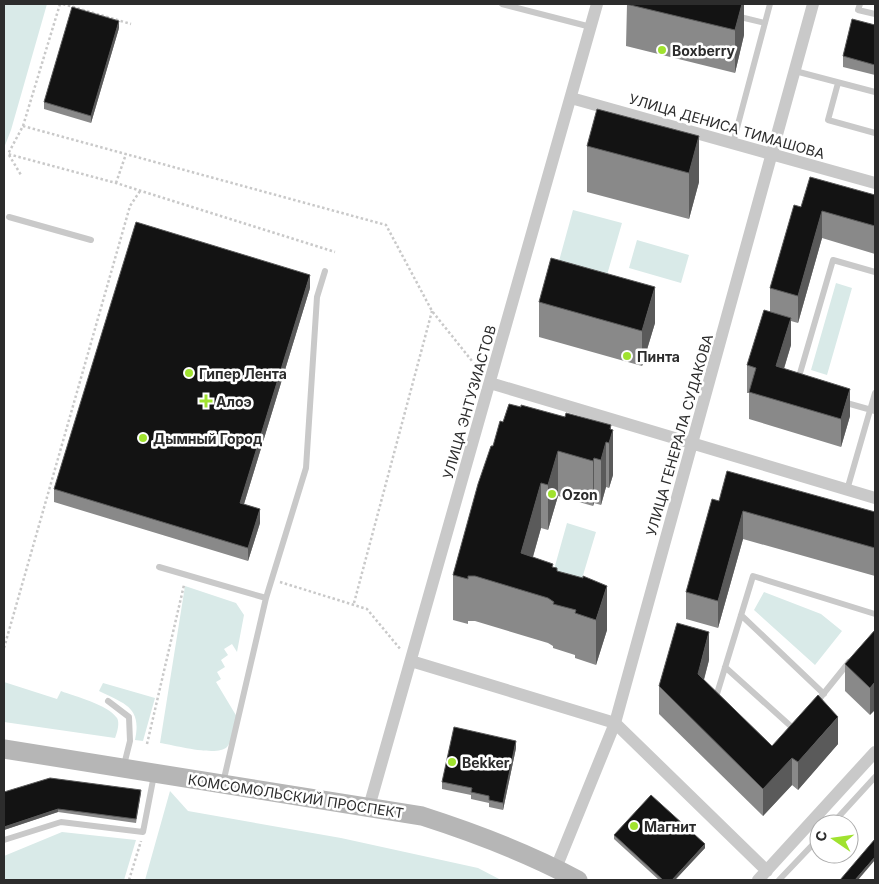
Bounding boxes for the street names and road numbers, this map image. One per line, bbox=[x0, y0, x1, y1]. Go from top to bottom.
street label: УЛИЦА ДЕНИСА ТИМАШОВА bbox=[627, 90, 827, 162]
street label: УЛИЦА ЭНТУЗИАСТОВ bbox=[439, 323, 499, 481]
street label: УЛИЦА ГЕНЕРАЛА СУДАКОВА bbox=[642, 332, 716, 538]
street label: КОМСОМОЛЬСКИЙ ПРОСПЕКТ bbox=[187, 770, 405, 821]

